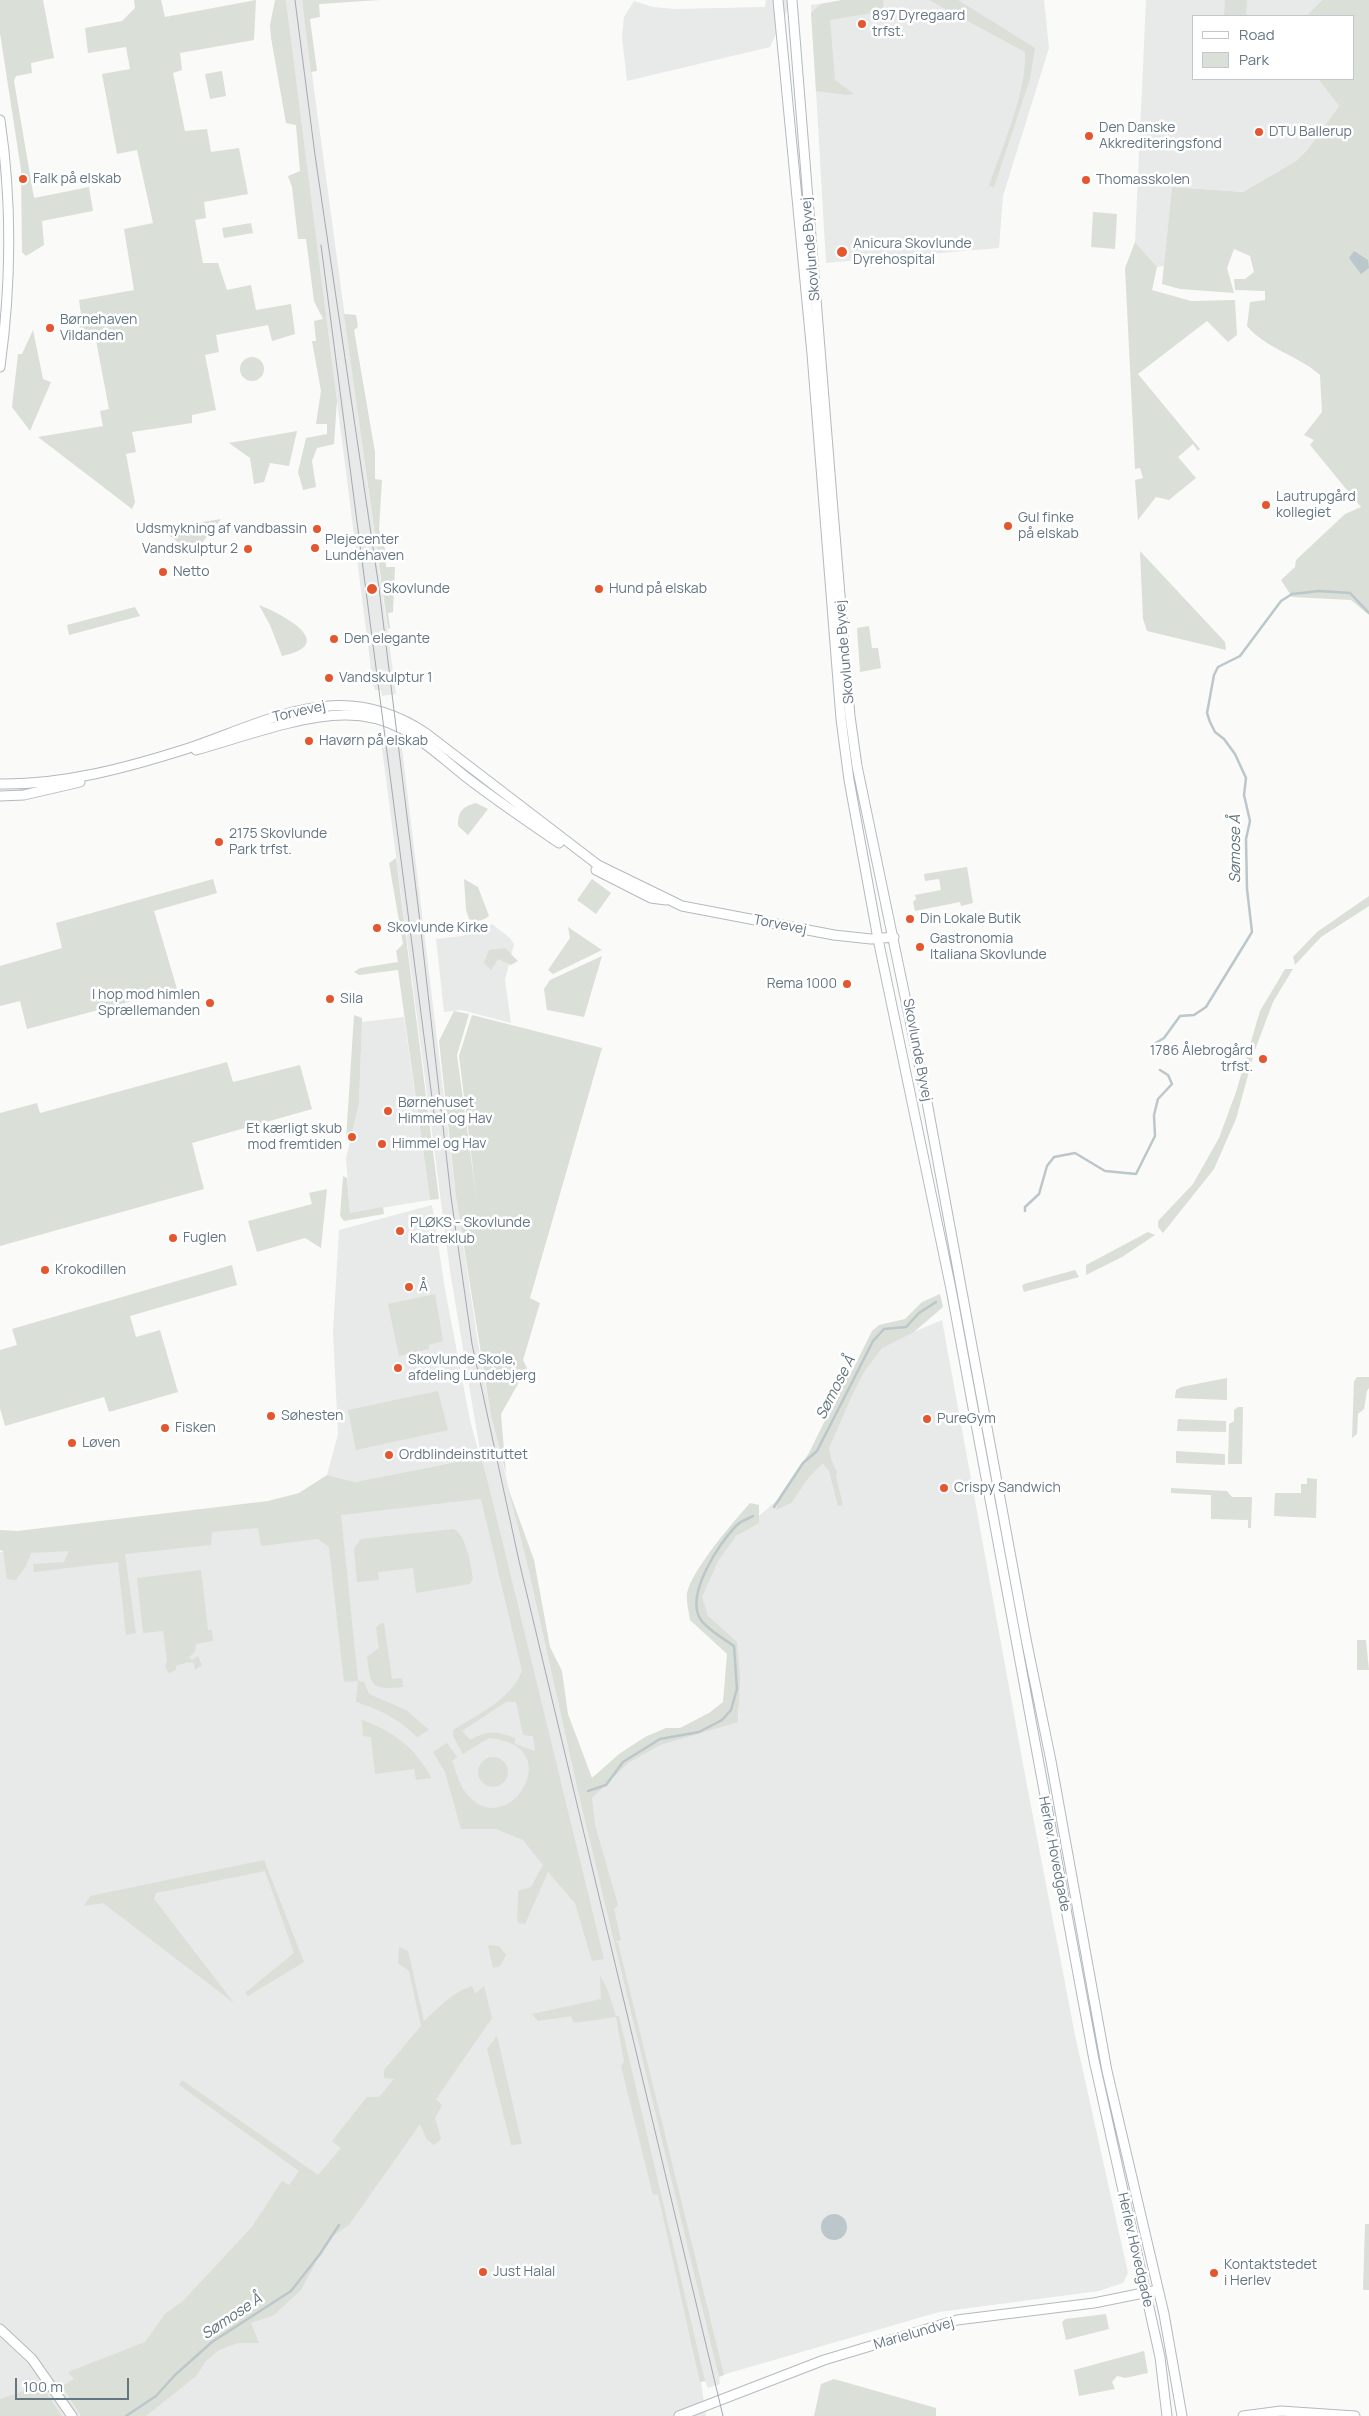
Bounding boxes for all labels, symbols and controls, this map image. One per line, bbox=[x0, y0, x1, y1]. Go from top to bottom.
place label: 897 Dyregaard trfst. bbox=[872, 8, 965, 40]
legend bbox=[1192, 15, 1354, 80]
marker: 897 Dyregaard trfst. bbox=[856, 18, 868, 30]
text: Road bbox=[1239, 24, 1275, 45]
text: Park bbox=[1239, 49, 1269, 70]
place label: Den Danske Akkrediteringsfond bbox=[1099, 120, 1222, 152]
place label: DTU Ballerup bbox=[1269, 124, 1352, 140]
marker: DTU Ballerup bbox=[1253, 126, 1265, 138]
marker: Den Danske Akkrediteringsfond bbox=[1083, 130, 1095, 142]
place label: Falk på elskab bbox=[33, 171, 121, 187]
place label: Thomasskolen bbox=[1096, 172, 1190, 188]
marker: Falk på elskab bbox=[17, 173, 29, 185]
marker: Thomasskolen bbox=[1080, 174, 1092, 186]
street label: Skovlunde Byvej bbox=[798, 196, 824, 302]
place label: Anicura Skovlunde Dyrehospital bbox=[853, 236, 972, 268]
marker: Anicura Skovlunde Dyrehospital bbox=[835, 245, 849, 259]
place label: Børnehaven Vildanden bbox=[60, 312, 137, 344]
marker: Børnehaven Vildanden bbox=[44, 322, 56, 334]
place label: Lautrupgård kollegiet bbox=[1276, 489, 1356, 522]
marker: Lautrupgård kollegiet bbox=[1260, 499, 1272, 511]
place label: Gul finke på elskab bbox=[1018, 510, 1079, 542]
marker: Gul finke på elskab bbox=[1002, 520, 1014, 532]
place label: Udsmykning af vandbassin bbox=[136, 521, 307, 537]
marker: Udsmykning af vandbassin bbox=[311, 523, 323, 535]
place label: Plejecenter Lundehaven bbox=[325, 532, 404, 564]
place label: Vandskulptur 2 bbox=[142, 541, 238, 557]
marker: Plejecenter Lundehaven bbox=[309, 542, 321, 554]
marker: Vandskulptur 2 bbox=[242, 543, 254, 555]
place label: Netto bbox=[173, 564, 209, 580]
marker: Netto bbox=[157, 566, 169, 578]
place label: Skovlunde bbox=[383, 581, 450, 597]
place label: Hund på elskab bbox=[609, 581, 707, 597]
marker: Skovlunde bbox=[365, 582, 379, 596]
marker: Hund på elskab bbox=[593, 583, 605, 595]
street label: Skovlunde Byvej bbox=[832, 599, 858, 705]
place label: Den elegante bbox=[344, 631, 430, 647]
marker: Den elegante bbox=[328, 633, 340, 645]
place label: Vandskulptur 1 bbox=[339, 670, 433, 686]
marker: Vandskulptur 1 bbox=[323, 672, 335, 684]
street label: Torvevej bbox=[271, 698, 327, 726]
place label: Havørn på elskab bbox=[319, 733, 428, 749]
marker: Havørn på elskab bbox=[303, 735, 315, 747]
water label: Sømose Å bbox=[1227, 815, 1245, 883]
place label: 2175 Skovlunde Park trfst. bbox=[229, 826, 327, 859]
marker: 2175 Skovlunde Park trfst. bbox=[213, 836, 225, 848]
place label: Din Lokale Butik bbox=[920, 911, 1021, 927]
street label: Torvevej bbox=[752, 912, 808, 938]
marker: Din Lokale Butik bbox=[904, 913, 916, 925]
place label: Skovlunde Kirke bbox=[387, 920, 488, 936]
marker: Skovlunde Kirke bbox=[371, 922, 383, 934]
place label: Gastronomia Italiana Skovlunde bbox=[930, 931, 1047, 964]
marker: Gastronomia Italiana Skovlunde bbox=[914, 941, 926, 953]
place label: Rema 1000 bbox=[767, 976, 837, 992]
marker: Rema 1000 bbox=[841, 978, 853, 990]
place label: I hop mod himlen Sprællemanden bbox=[92, 987, 200, 1020]
place label: Sila bbox=[340, 991, 363, 1007]
marker: Sila bbox=[324, 993, 336, 1005]
marker: I hop mod himlen Sprællemanden bbox=[204, 997, 216, 1009]
street label: Skovlunde Byvej bbox=[899, 997, 935, 1103]
place label: 1786 Ålebrogård trfst. bbox=[1150, 1043, 1253, 1076]
marker: 1786 Ålebrogård trfst. bbox=[1257, 1053, 1269, 1065]
place label: Børnehuset Himmel og Hav bbox=[398, 1095, 492, 1128]
marker: Børnehuset Himmel og Hav bbox=[382, 1105, 394, 1117]
place label: Et kærligt skub mod fremtiden bbox=[246, 1121, 342, 1154]
marker: Et kærligt skub mod fremtiden bbox=[346, 1131, 358, 1143]
place label: Himmel og Hav bbox=[392, 1136, 486, 1152]
marker: Himmel og Hav bbox=[376, 1138, 388, 1150]
place label: PLØKS - Skovlunde Klatreklub bbox=[410, 1215, 530, 1248]
marker: PLØKS - Skovlunde Klatreklub bbox=[394, 1225, 406, 1237]
place label: Fuglen bbox=[183, 1230, 226, 1246]
marker: Fuglen bbox=[167, 1232, 179, 1244]
place label: Krokodillen bbox=[55, 1262, 126, 1278]
marker: Krokodillen bbox=[39, 1264, 51, 1276]
place label: Å bbox=[419, 1279, 428, 1295]
marker: Å bbox=[403, 1281, 415, 1293]
place label: Skovlunde Skole, afdeling Lundebjerg bbox=[408, 1352, 536, 1384]
water label: Sømose Å bbox=[812, 1353, 860, 1423]
marker: Skovlunde Skole, afdeling Lundebjerg bbox=[392, 1362, 404, 1374]
place label: Søhesten bbox=[281, 1408, 343, 1424]
marker: Søhesten bbox=[265, 1410, 277, 1422]
place label: PureGym bbox=[937, 1411, 996, 1427]
marker: PureGym bbox=[921, 1413, 933, 1425]
place label: Fisken bbox=[175, 1420, 216, 1436]
marker: Fisken bbox=[159, 1422, 171, 1434]
place label: Løven bbox=[82, 1435, 120, 1451]
marker: Løven bbox=[66, 1437, 78, 1449]
place label: Ordblindeinstituttet bbox=[399, 1447, 528, 1463]
marker: Ordblindeinstituttet bbox=[383, 1449, 395, 1461]
place label: Crispy Sandwich bbox=[954, 1480, 1061, 1496]
marker: Crispy Sandwich bbox=[938, 1482, 950, 1494]
street label: Herlev Hovedgade bbox=[1035, 1795, 1073, 1913]
street label: Herlev Hovedgade bbox=[1114, 2191, 1156, 2309]
place label: Kontaktstedet i Herlev bbox=[1224, 2257, 1317, 2290]
place label: Just Halal bbox=[493, 2264, 555, 2280]
marker: Just Halal bbox=[477, 2266, 489, 2278]
marker: Kontaktstedet i Herlev bbox=[1208, 2267, 1220, 2279]
water label: Sømose Å bbox=[198, 2290, 266, 2344]
street label: Marielundvej bbox=[872, 2315, 956, 2353]
scale bar bbox=[18, 2368, 131, 2400]
text: 100 m bbox=[23, 2376, 63, 2397]

